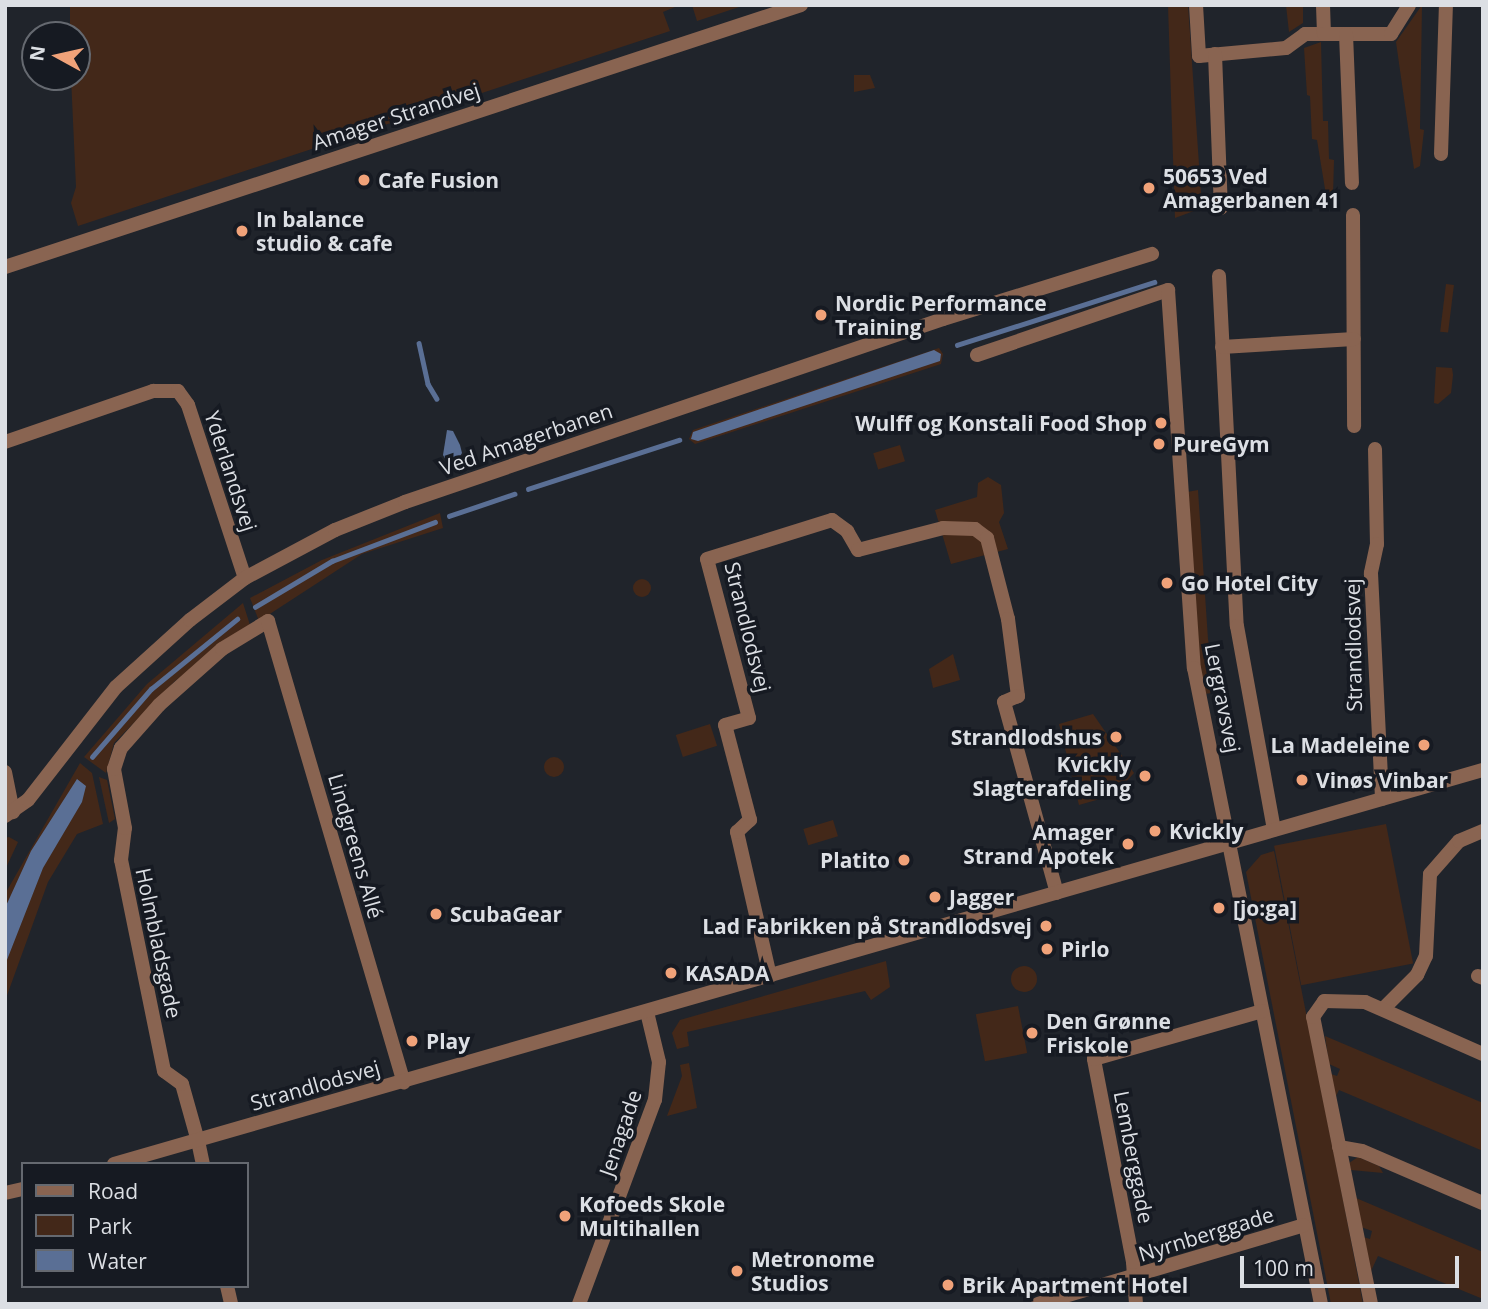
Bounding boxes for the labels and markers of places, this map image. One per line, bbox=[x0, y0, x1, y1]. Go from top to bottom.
place label: 50653 Ved Amagerbanen 41 bbox=[1163, 163, 1340, 213]
place label: Cafe Fusion bbox=[378, 167, 499, 193]
marker: Cafe Fusion bbox=[356, 172, 372, 188]
marker: 50653 Ved Amagerbanen 41 bbox=[1141, 180, 1157, 196]
place label: In balance studio & cafe bbox=[256, 206, 393, 256]
marker: In balance studio & cafe bbox=[234, 223, 250, 239]
place label: Nordic Performance Training bbox=[835, 290, 1047, 340]
marker: Nordic Performance Training bbox=[813, 307, 829, 323]
place label: Wulff og Konstali Food Shop bbox=[855, 410, 1147, 436]
marker: Wulff og Konstali Food Shop bbox=[1153, 415, 1169, 431]
place label: PureGym bbox=[1173, 431, 1270, 457]
marker: PureGym bbox=[1151, 436, 1167, 452]
place label: Go Hotel City bbox=[1181, 570, 1318, 596]
marker: Go Hotel City bbox=[1159, 575, 1175, 591]
place label: Strandlodshus bbox=[951, 724, 1102, 750]
marker: Strandlodshus bbox=[1108, 729, 1124, 745]
place label: La Madeleine bbox=[1270, 732, 1410, 758]
marker: La Madeleine bbox=[1416, 737, 1432, 753]
place label: Kvickly Slagterafdeling bbox=[972, 751, 1131, 801]
place label: Vinøs Vinbar bbox=[1316, 767, 1448, 793]
marker: Kvickly Slagterafdeling bbox=[1137, 768, 1153, 784]
marker: Vinøs Vinbar bbox=[1294, 772, 1310, 788]
place label: Kvickly bbox=[1169, 818, 1243, 844]
place label: Amager Strand Apotek bbox=[963, 819, 1114, 869]
marker: Kvickly bbox=[1147, 823, 1163, 839]
marker: Amager Strand Apotek bbox=[1120, 836, 1136, 852]
place label: Platito bbox=[820, 847, 890, 873]
marker: Platito bbox=[896, 852, 912, 868]
place label: Jagger bbox=[949, 884, 1014, 910]
marker: Jagger bbox=[927, 889, 943, 905]
place label: [jo:ga] bbox=[1233, 895, 1297, 921]
marker: [jo:ga] bbox=[1211, 900, 1227, 916]
place label: ScubaGear bbox=[450, 901, 562, 927]
marker: ScubaGear bbox=[428, 906, 444, 922]
place label: Lad Fabrikken på Strandlodsvej bbox=[702, 913, 1032, 939]
marker: Lad Fabrikken på Strandlodsvej bbox=[1038, 918, 1054, 934]
place label: Pirlo bbox=[1061, 936, 1110, 962]
marker: Pirlo bbox=[1039, 941, 1055, 957]
place label: KASADA bbox=[685, 960, 770, 986]
marker: KASADA bbox=[663, 965, 679, 981]
place label: Den Grønne Friskole bbox=[1046, 1008, 1171, 1058]
marker: Den Grønne Friskole bbox=[1024, 1025, 1040, 1041]
place label: Play bbox=[426, 1028, 470, 1054]
marker: Play bbox=[404, 1033, 420, 1049]
place label: Kofoeds Skole Multihallen bbox=[579, 1191, 725, 1241]
marker: Kofoeds Skole Multihallen bbox=[557, 1208, 573, 1224]
place label: Metronome Studios bbox=[751, 1246, 875, 1296]
marker: Metronome Studios bbox=[729, 1263, 745, 1279]
place label: Brik Apartment Hotel bbox=[962, 1272, 1188, 1298]
marker: Brik Apartment Hotel bbox=[940, 1277, 956, 1293]

